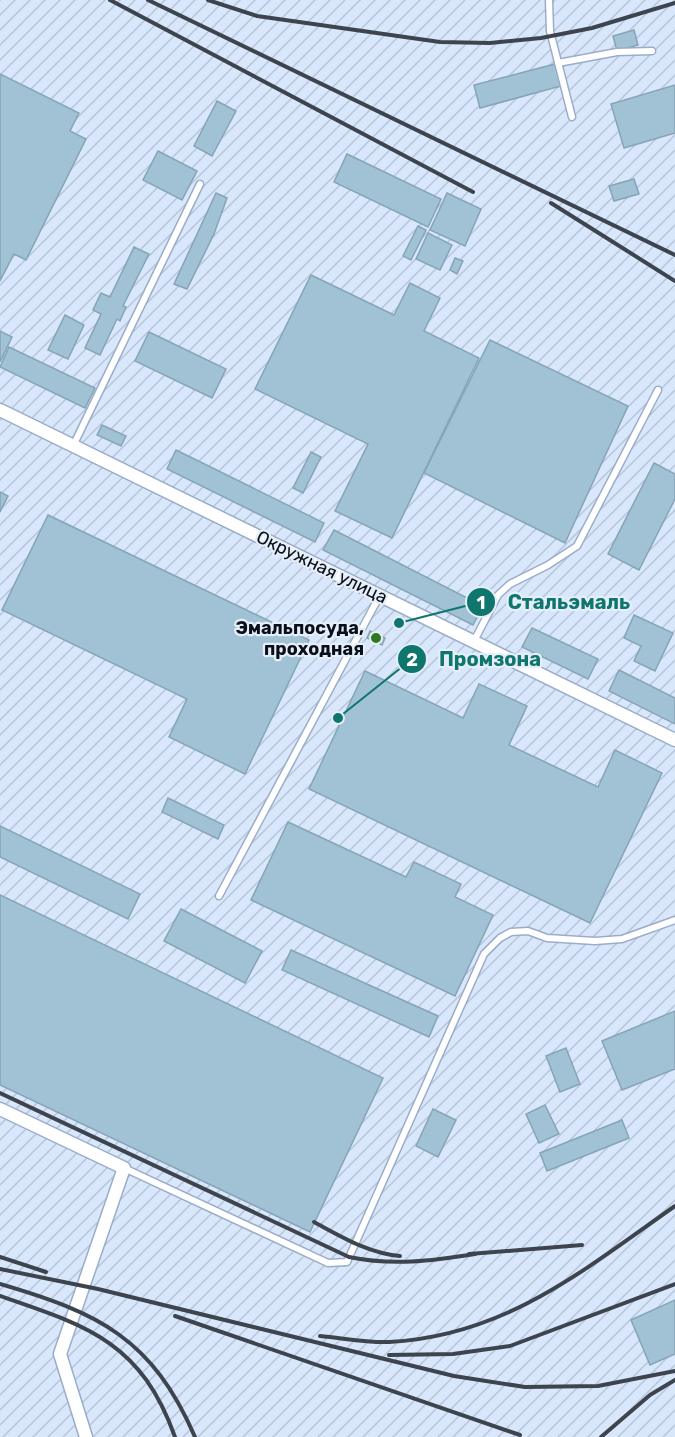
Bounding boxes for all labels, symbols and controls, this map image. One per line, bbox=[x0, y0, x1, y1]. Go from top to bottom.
street label: Окружная улица bbox=[253, 526, 391, 608]
callout: Стальэмаль bbox=[466, 583, 642, 621]
text: Стальэмаль bbox=[508, 590, 630, 614]
text: 1 bbox=[477, 592, 485, 614]
place label: Эмальпосуда, проходная bbox=[236, 617, 364, 660]
marker: Эмальпосуда, проходная bbox=[369, 631, 383, 645]
callout: Промзона bbox=[397, 640, 553, 678]
text: Промзона bbox=[439, 647, 541, 671]
text: 2 bbox=[406, 649, 418, 671]

